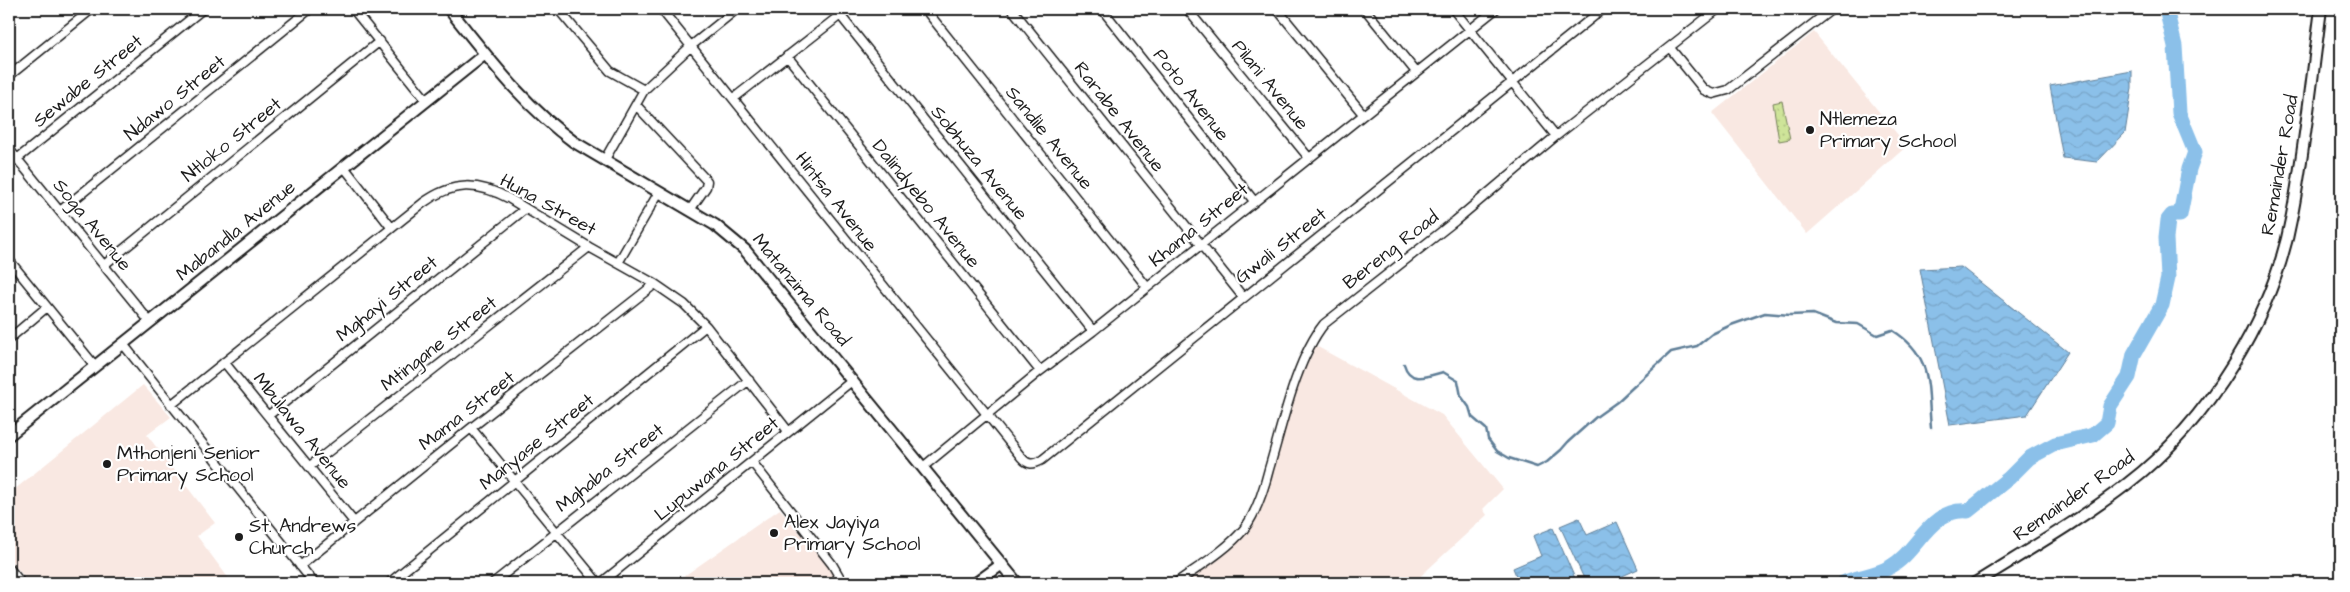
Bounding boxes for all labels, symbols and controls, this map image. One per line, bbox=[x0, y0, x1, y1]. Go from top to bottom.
street label: Sewabe Street bbox=[27, 28, 149, 134]
street label: Pilani Avenue bbox=[1225, 34, 1315, 136]
street label: Poto Avenue bbox=[1146, 43, 1236, 147]
street label: Ndawo Street bbox=[118, 48, 232, 147]
street label: Rarabe Avenue bbox=[1067, 56, 1171, 178]
street label: Sandile Avenue bbox=[999, 80, 1099, 196]
street label: Ntloko Street bbox=[176, 91, 288, 189]
street label: Remainder Road bbox=[2254, 92, 2306, 237]
street label: Sobhuza Avenue bbox=[924, 100, 1034, 226]
place label: Ntlemeza Primary School bbox=[1820, 106, 1956, 156]
marker: Ntlemeza Primary School bbox=[1804, 124, 1816, 136]
street label: Dalindyebo Avenue bbox=[865, 134, 986, 275]
street label: Hintsa Avenue bbox=[788, 146, 884, 258]
street label: Huna Street bbox=[495, 167, 601, 243]
street label: Soga Avenue bbox=[46, 173, 138, 278]
street label: Mabandla Avenue bbox=[170, 174, 302, 288]
street label: Khama Street bbox=[1143, 176, 1255, 274]
street label: Gwali Street bbox=[1229, 201, 1333, 291]
street label: Bereng Road bbox=[1337, 204, 1445, 297]
street label: Matanzima Road bbox=[746, 228, 857, 353]
street label: Mghayi Street bbox=[330, 249, 445, 349]
street label: Mtingane Street bbox=[375, 290, 504, 399]
street label: Mama Street bbox=[413, 364, 521, 457]
street label: Mbulawa Avenue bbox=[246, 367, 358, 495]
street label: Manyase Street bbox=[474, 387, 601, 498]
street label: Lupuwana Street bbox=[649, 410, 785, 528]
street label: Mghaba Street bbox=[550, 417, 671, 520]
place label: Mthonjeni Senior Primary School bbox=[117, 440, 260, 490]
street label: Remainder Road bbox=[2008, 444, 2140, 548]
marker: Mthonjeni Senior Primary School bbox=[101, 458, 113, 470]
place label: Alex Jayiya Primary School bbox=[784, 509, 920, 559]
place label: St. Andrews Church bbox=[249, 513, 356, 562]
marker: Alex Jayiya Primary School bbox=[768, 527, 780, 539]
marker: St. Andrews Church bbox=[233, 531, 245, 543]

